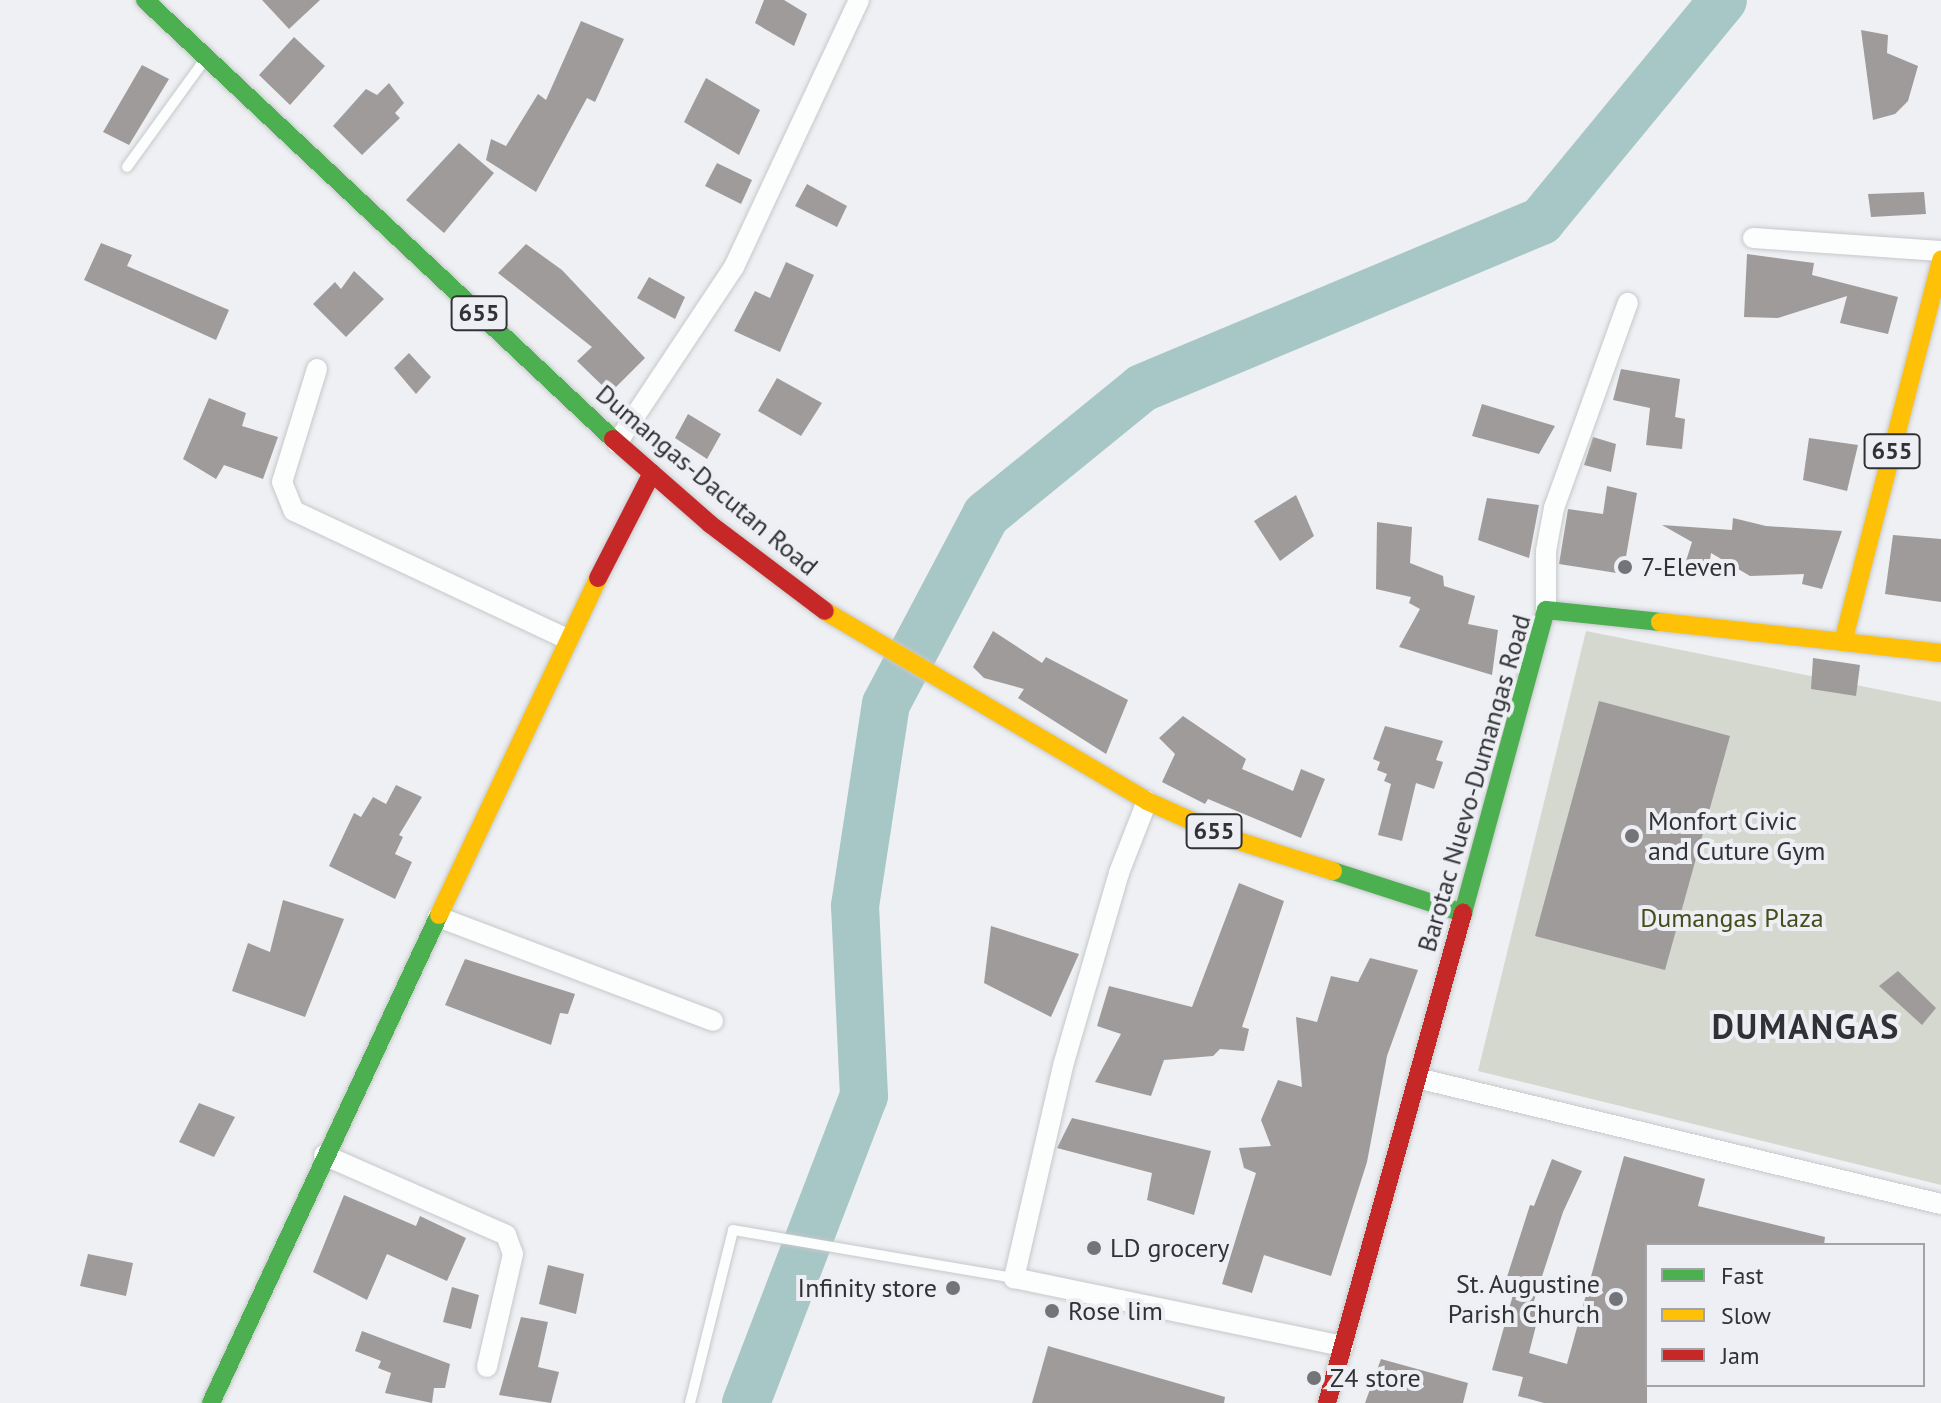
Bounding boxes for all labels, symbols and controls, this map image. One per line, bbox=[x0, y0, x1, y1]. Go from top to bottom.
road number: 655 bbox=[449, 293, 509, 333]
street label: Dumangas-Dacutan Road bbox=[590, 378, 824, 582]
road number: 655 bbox=[1862, 431, 1922, 471]
place label: 7-Eleven bbox=[1641, 551, 1737, 583]
marker: 7-Eleven bbox=[1616, 558, 1634, 576]
street label: Barotac Nuevo-Dumangas Road bbox=[1411, 610, 1537, 956]
place label: Monfort Civic and Cuture Gym bbox=[1648, 805, 1825, 866]
road number: 655 bbox=[1184, 811, 1244, 851]
marker: Monfort Civic and Cuture Gym bbox=[1623, 827, 1641, 845]
park label: Dumangas Plaza bbox=[1640, 902, 1824, 934]
district label: DUMANGAS bbox=[1712, 1007, 1900, 1047]
place label: LD grocery bbox=[1110, 1232, 1229, 1264]
marker: LD grocery bbox=[1085, 1239, 1103, 1257]
legend bbox=[1645, 1243, 1925, 1387]
text: Fast bbox=[1721, 1260, 1764, 1291]
place label: St. Augustine Parish Church bbox=[1448, 1268, 1600, 1330]
place label: Infinity store bbox=[797, 1272, 937, 1304]
marker: Infinity store bbox=[944, 1279, 962, 1297]
marker: St. Augustine Parish Church bbox=[1607, 1290, 1625, 1308]
place label: Rose lim bbox=[1068, 1295, 1163, 1327]
text: Slow bbox=[1721, 1300, 1771, 1331]
marker: Rose lim bbox=[1043, 1302, 1061, 1320]
text: Jam bbox=[1721, 1340, 1759, 1371]
place label: Z4 store bbox=[1330, 1362, 1421, 1394]
marker: Z4 store bbox=[1305, 1369, 1323, 1387]

